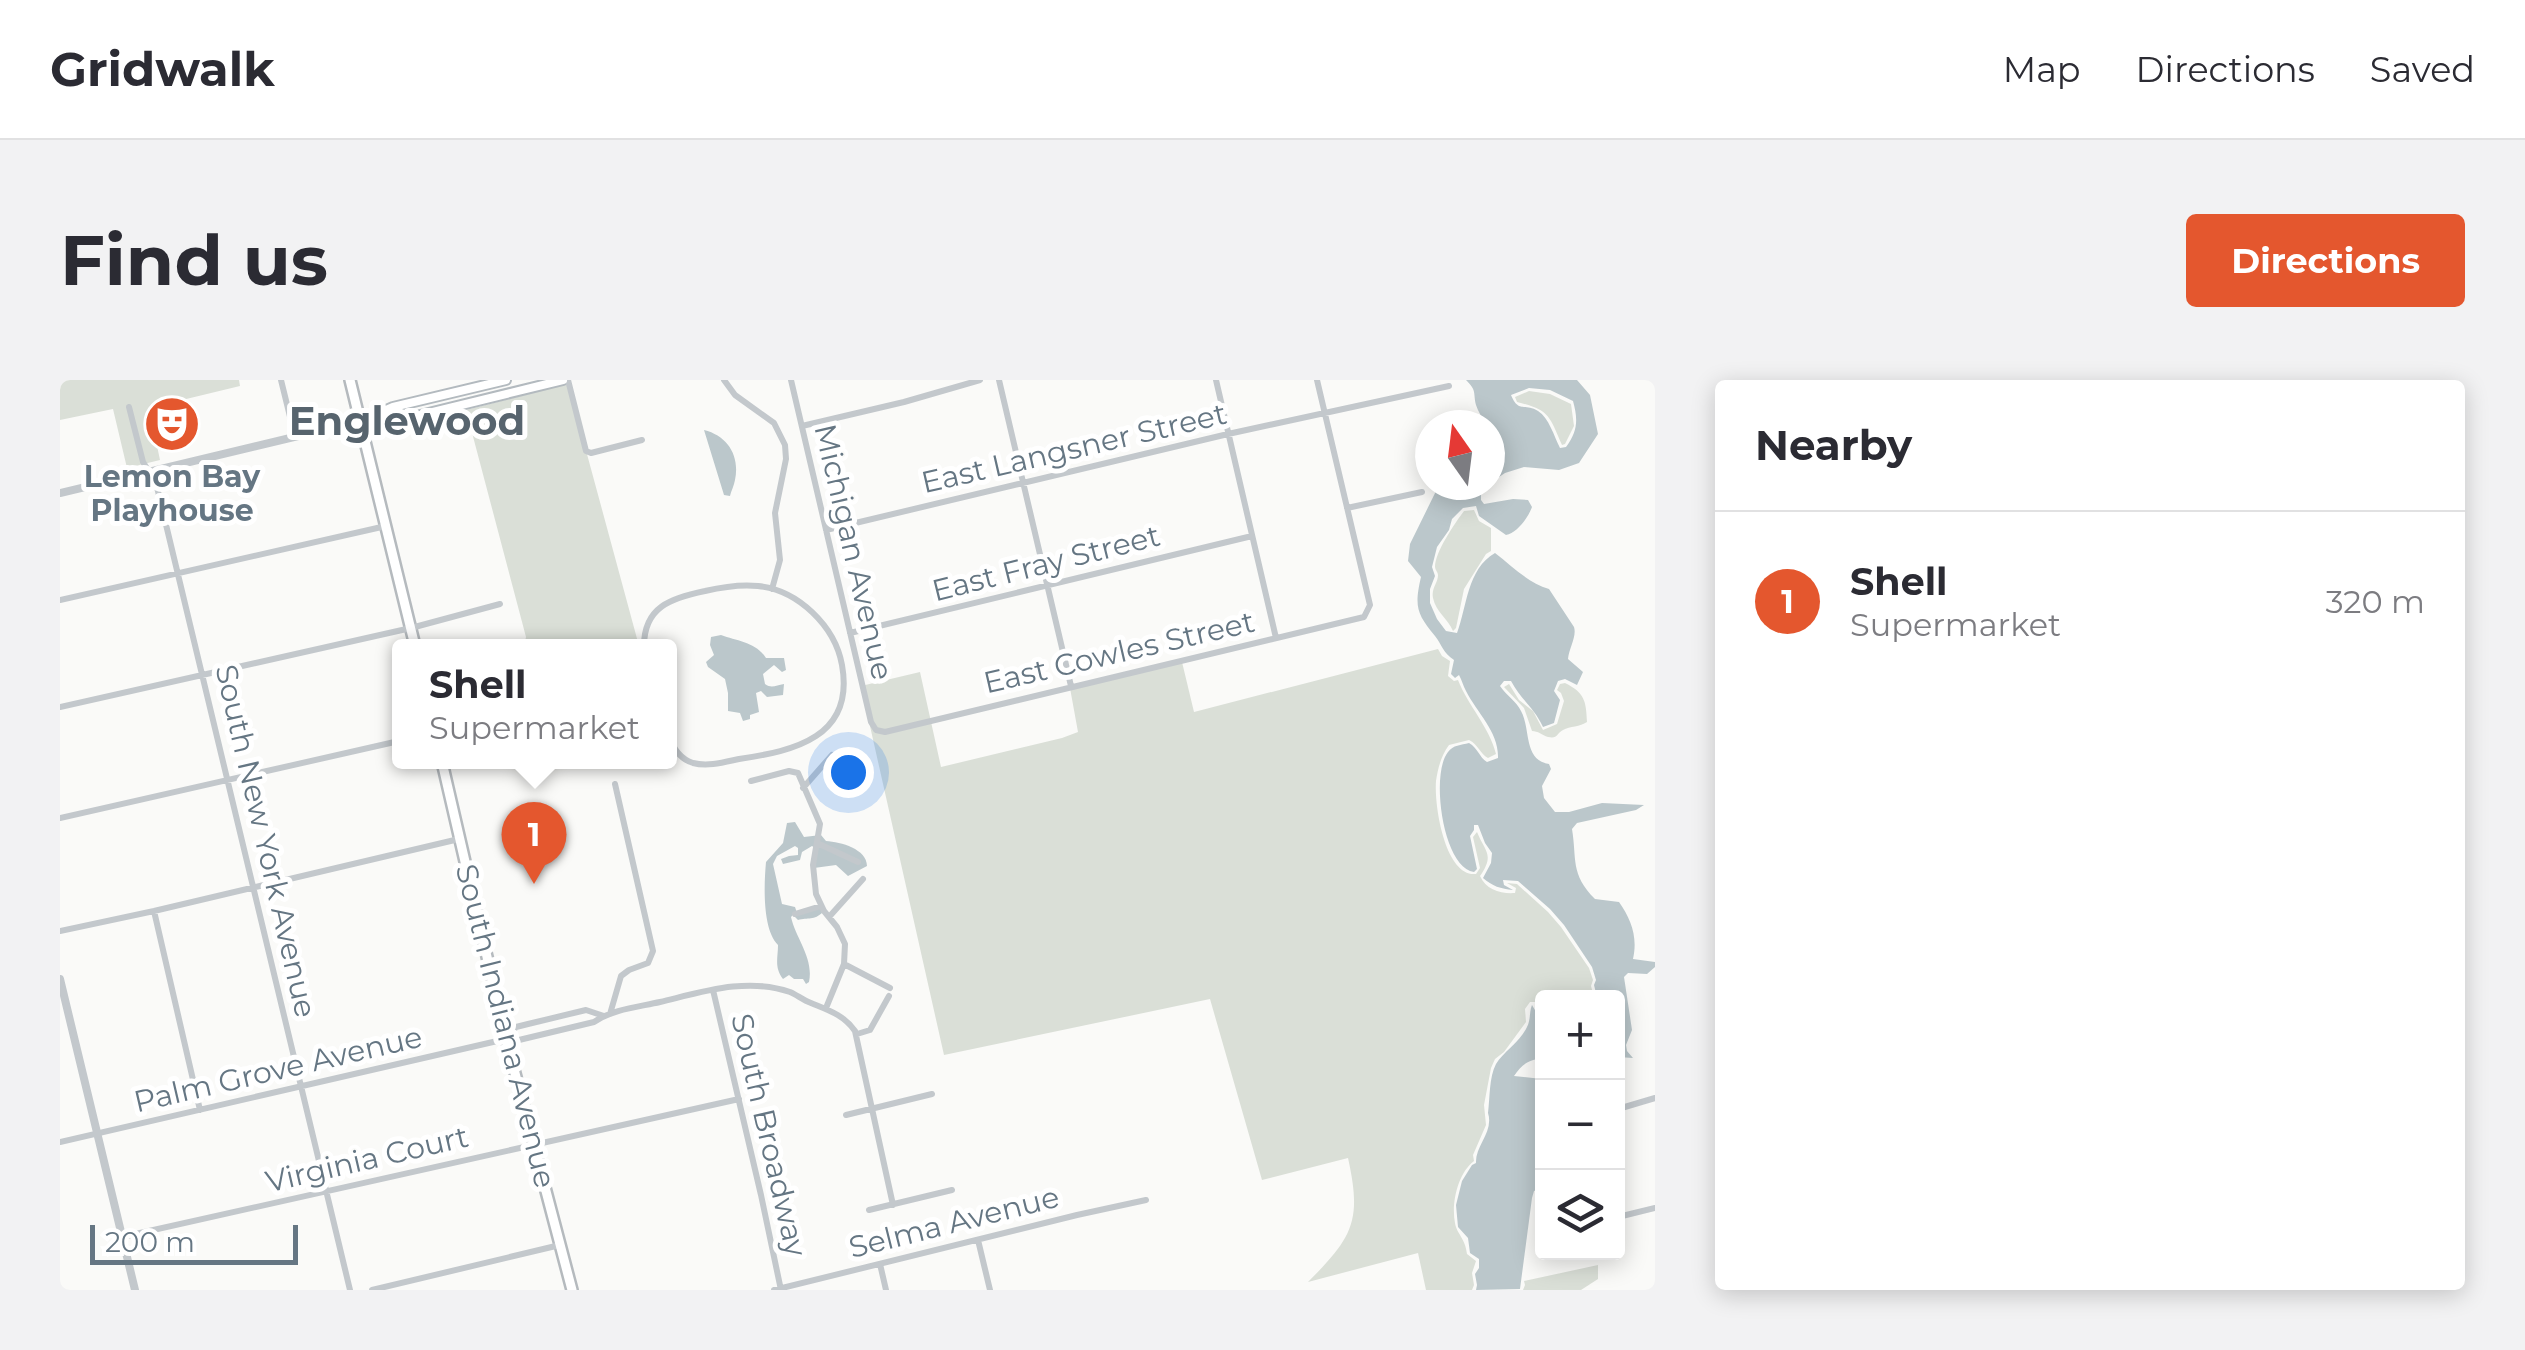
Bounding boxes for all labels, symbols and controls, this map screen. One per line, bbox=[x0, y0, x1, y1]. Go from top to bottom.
text: Gridwalk bbox=[50, 40, 275, 98]
text: Map bbox=[2003, 48, 2081, 91]
text: Directions bbox=[2136, 48, 2315, 91]
text: Saved bbox=[2370, 48, 2475, 91]
button: Directions bbox=[2186, 214, 2465, 307]
text: Find us bbox=[60, 217, 328, 303]
theatre icon: Lemon Bay Playhouse bbox=[142, 394, 202, 454]
street label: East Langsner Street bbox=[918, 395, 1230, 501]
district label: Englewood bbox=[289, 396, 525, 445]
north arrow bbox=[1415, 410, 1505, 500]
text: Nearby bbox=[1755, 419, 1912, 471]
street label: Michigan Avenue bbox=[807, 421, 901, 683]
place label: Lemon Bay Playhouse bbox=[84, 458, 261, 529]
street label: East Fray Street bbox=[928, 517, 1164, 609]
text: Shell bbox=[1850, 558, 1948, 605]
text: 1 bbox=[1781, 582, 1794, 621]
text: 320 m bbox=[2325, 582, 2425, 621]
street label: East Cowles Street bbox=[980, 603, 1258, 701]
text: Supermarket bbox=[1850, 605, 2061, 644]
popup bbox=[392, 639, 677, 769]
street label: South New York Avenue bbox=[207, 661, 325, 1021]
text: Shell bbox=[429, 661, 527, 708]
text: Supermarket bbox=[429, 708, 640, 747]
your location bbox=[823, 747, 874, 798]
pin: 1 bbox=[502, 802, 566, 884]
street label: South Indiana Avenue bbox=[448, 860, 564, 1192]
map controls bbox=[1535, 990, 1625, 1260]
button: + bbox=[1535, 990, 1625, 1080]
street label: South Broadway bbox=[723, 1010, 815, 1261]
street label: Palm Grove Avenue bbox=[130, 1018, 426, 1120]
button: − bbox=[1535, 1080, 1625, 1170]
street label: Virginia Court bbox=[262, 1118, 472, 1200]
button: layers bbox=[1535, 1170, 1625, 1260]
street label: Selma Avenue bbox=[845, 1178, 1063, 1266]
scale bar bbox=[90, 1220, 298, 1264]
text: 200 m bbox=[105, 1225, 195, 1259]

